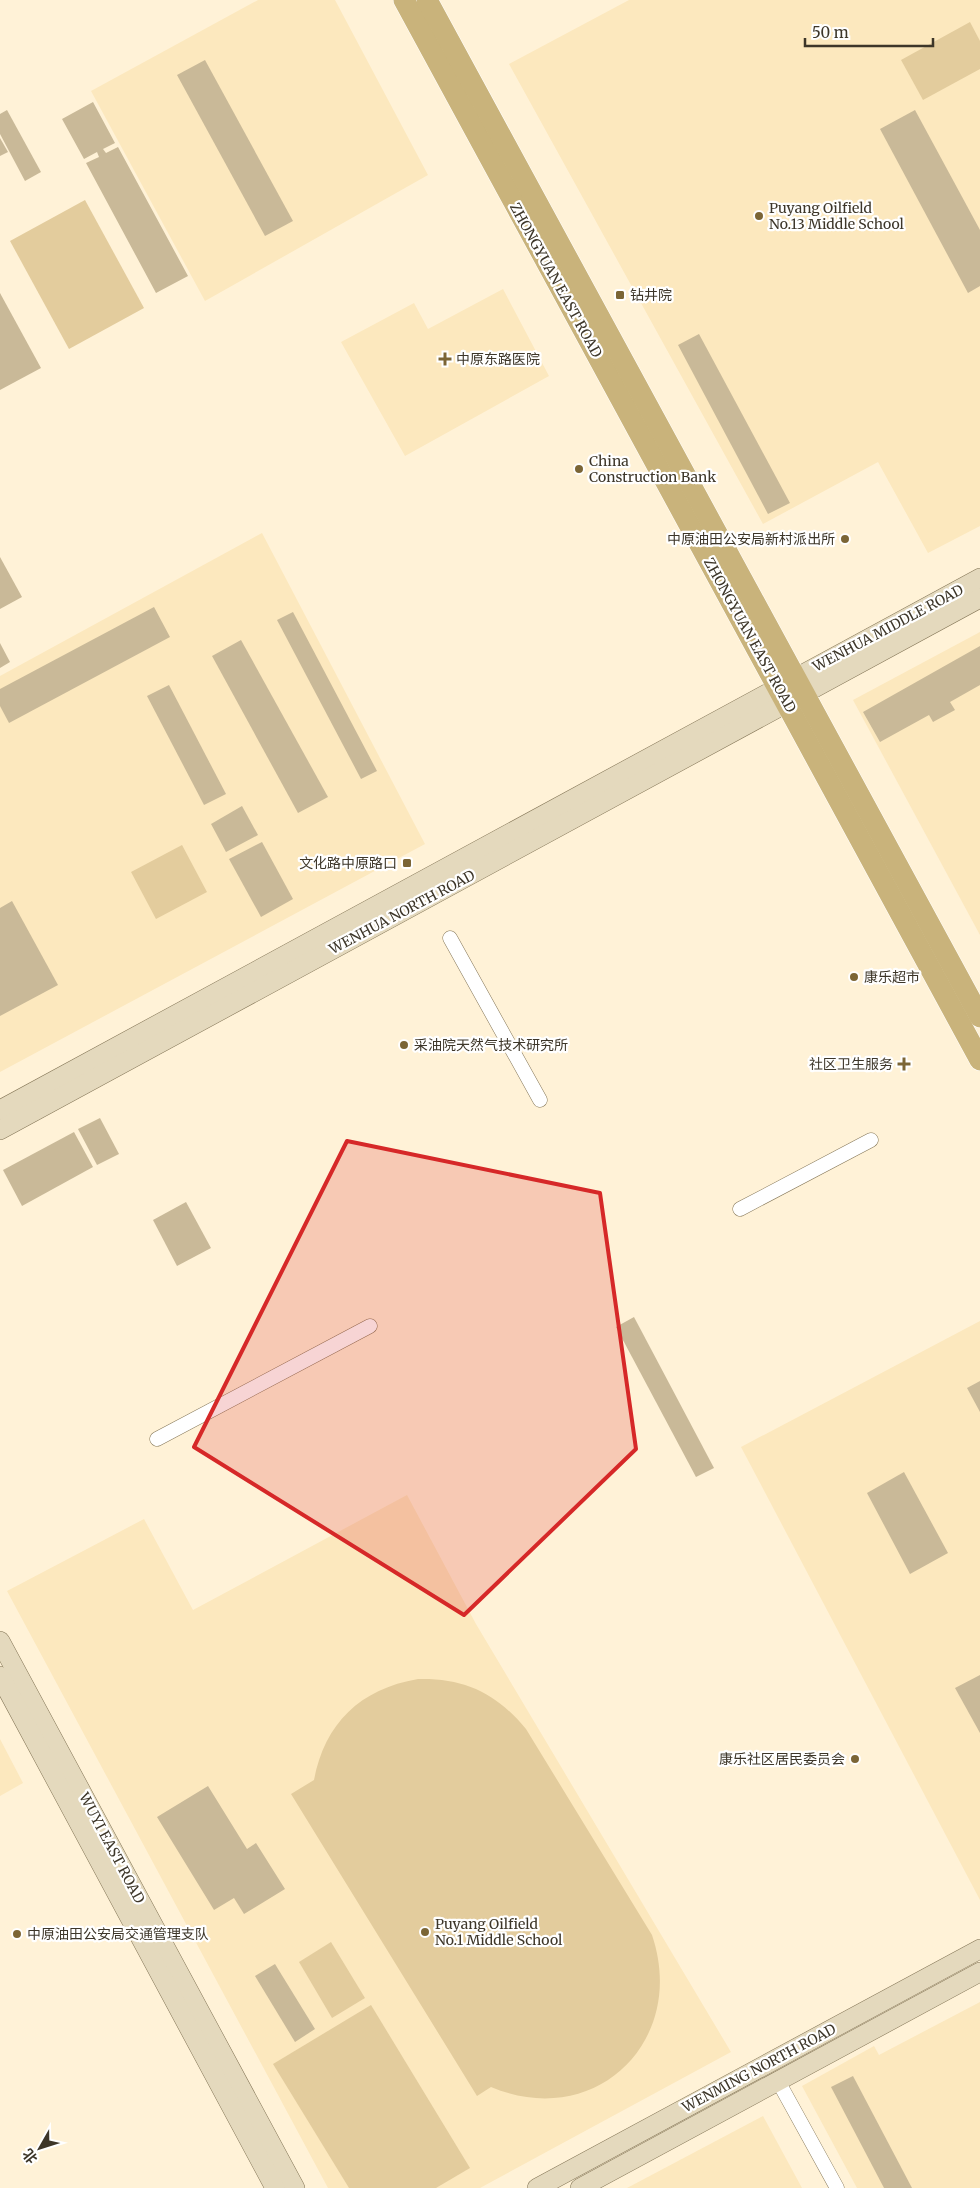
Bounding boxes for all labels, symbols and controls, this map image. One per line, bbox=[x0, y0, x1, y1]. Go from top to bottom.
scale bar bbox=[805, 15, 932, 47]
text: 50 m bbox=[812, 23, 849, 42]
street label: ZHONGYUAN EAST ROAD bbox=[506, 199, 606, 361]
place label: Puyang Oilfield No.13 Middle School bbox=[769, 199, 905, 233]
marker: Puyang Oilfield No.13 Middle School bbox=[753, 210, 765, 222]
place label: 钻井院 bbox=[630, 286, 672, 304]
marker: 钻井院 bbox=[614, 289, 626, 301]
place label: 中原东路医院 bbox=[456, 350, 540, 368]
marker: 中原东路医院 bbox=[438, 352, 452, 366]
place label: China Construction Bank bbox=[589, 452, 716, 486]
marker: China Construction Bank bbox=[573, 463, 585, 475]
place label: 中原油田公安局新村派出所 bbox=[667, 530, 835, 548]
marker: 中原油田公安局新村派出所 bbox=[839, 533, 851, 545]
street label: ZHONGYUAN EAST ROAD bbox=[700, 554, 800, 716]
street label: WENHUA MIDDLE ROAD bbox=[809, 580, 967, 676]
place label: 文化路中原路口 bbox=[299, 854, 397, 872]
marker: 文化路中原路口 bbox=[401, 857, 413, 869]
street label: WENHUA NORTH ROAD bbox=[325, 866, 478, 959]
place label: 康乐超市 bbox=[864, 968, 920, 986]
marker: 康乐超市 bbox=[848, 971, 860, 983]
place label: 采油院天然气技术研究所 bbox=[414, 1036, 568, 1054]
marker: 采油院天然气技术研究所 bbox=[398, 1039, 410, 1051]
place label: 社区卫生服务 bbox=[809, 1055, 893, 1073]
marker: 社区卫生服务 bbox=[897, 1057, 911, 1071]
place label: 康乐社区居民委员会 bbox=[719, 1750, 845, 1768]
marker: 康乐社区居民委员会 bbox=[849, 1753, 861, 1765]
street label: WUYI EAST ROAD bbox=[75, 1789, 149, 1907]
place label: Puyang Oilfield No.1 Middle School bbox=[435, 1915, 563, 1949]
place label: 中原油田公安局交通管理支队 bbox=[27, 1925, 209, 1943]
marker: Puyang Oilfield No.1 Middle School bbox=[419, 1926, 431, 1938]
marker: 中原油田公安局交通管理支队 bbox=[11, 1928, 23, 1940]
street label: WENMING NORTH ROAD bbox=[678, 2020, 839, 2117]
north arrow bbox=[15, 2123, 65, 2173]
text: 北 bbox=[18, 2145, 41, 2167]

